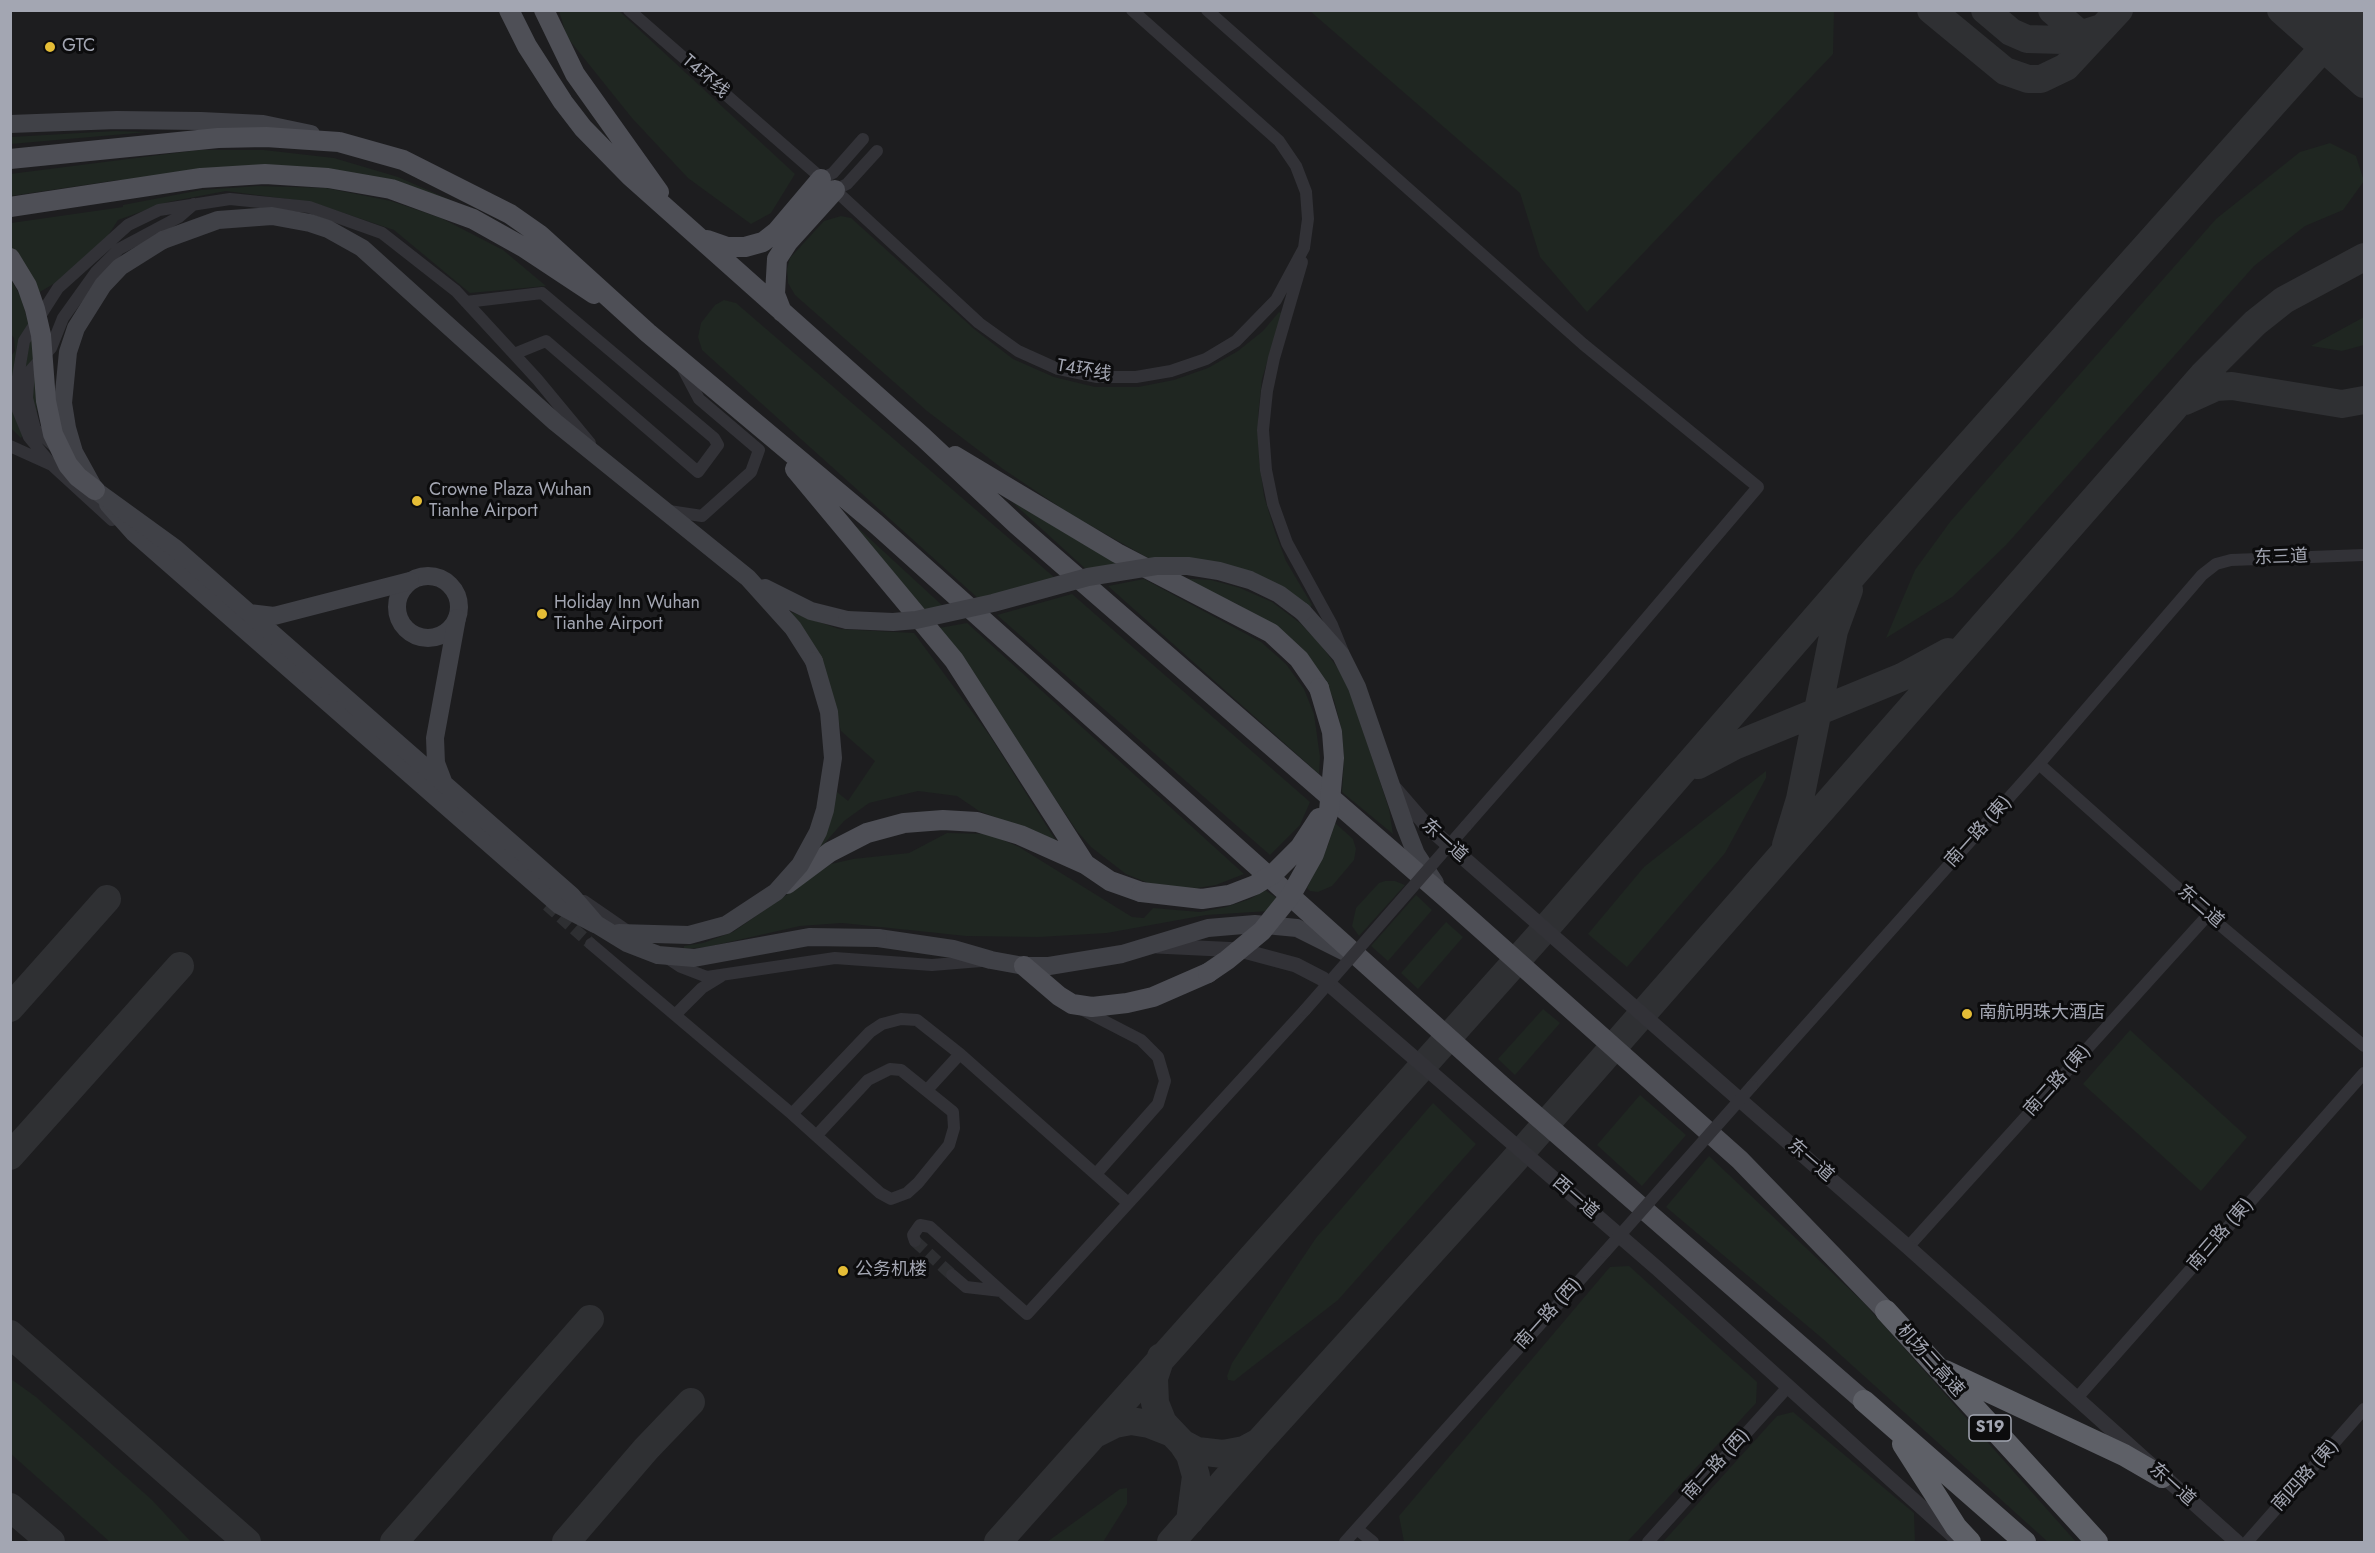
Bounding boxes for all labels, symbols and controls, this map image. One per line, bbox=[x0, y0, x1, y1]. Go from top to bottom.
place label: GTC bbox=[62, 36, 95, 58]
marker: GTC bbox=[43, 40, 57, 54]
street label: T4环线 bbox=[677, 51, 733, 103]
street label: T4环线 bbox=[1055, 356, 1113, 386]
place label: Crowne Plaza Wuhan Tianhe Airport bbox=[429, 480, 592, 522]
marker: Crowne Plaza Wuhan Tianhe Airport bbox=[410, 494, 424, 508]
street label: 东三道 bbox=[2254, 546, 2308, 570]
place label: Holiday Inn Wuhan Tianhe Airport bbox=[554, 593, 700, 636]
marker: Holiday Inn Wuhan Tianhe Airport bbox=[535, 607, 549, 621]
street label: 南一路 (東) bbox=[1941, 792, 2017, 872]
street label: 东一道 bbox=[1417, 815, 1471, 867]
street label: 东二道 bbox=[2173, 881, 2227, 933]
place label: 南航明珠大酒店 bbox=[1979, 1003, 2105, 1025]
marker: 南航明珠大酒店 bbox=[1960, 1007, 1974, 1021]
street label: 南二路 (東) bbox=[2020, 1041, 2096, 1121]
street label: 东一道 bbox=[1783, 1135, 1837, 1187]
street label: 西一道 bbox=[1548, 1172, 1602, 1224]
street label: 南三路 (東) bbox=[2184, 1194, 2258, 1276]
place label: 公务机楼 bbox=[855, 1260, 927, 1282]
marker: 公务机楼 bbox=[836, 1264, 850, 1278]
street label: 南一路 (西) bbox=[1511, 1274, 1587, 1354]
street label: 机场二高速 bbox=[1892, 1320, 1968, 1402]
road number: S19 bbox=[1969, 1415, 2011, 1441]
street label: 南二路 (西) bbox=[1679, 1425, 1755, 1505]
street label: 南四路 (東) bbox=[2268, 1436, 2344, 1516]
street label: 东一道 bbox=[2145, 1459, 2199, 1511]

